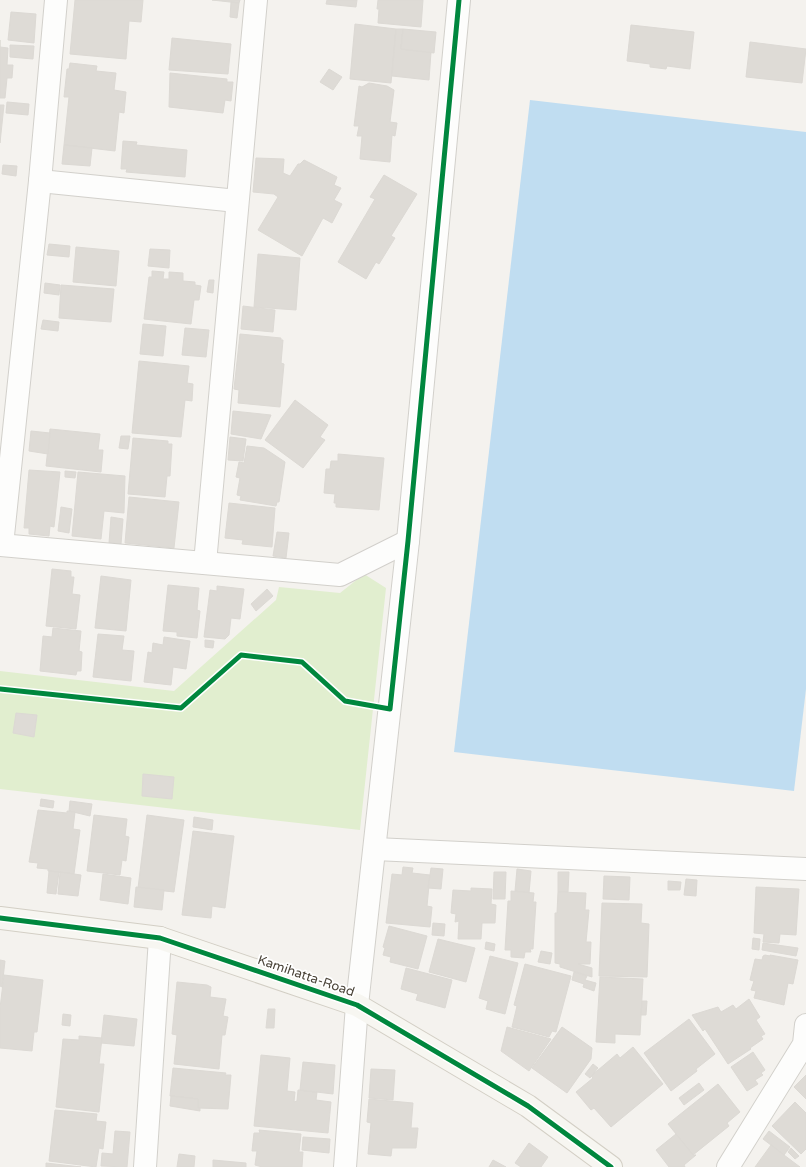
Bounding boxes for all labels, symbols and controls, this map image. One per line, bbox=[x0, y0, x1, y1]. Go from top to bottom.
street label: Kamihatta-Road bbox=[255, 952, 357, 1000]

